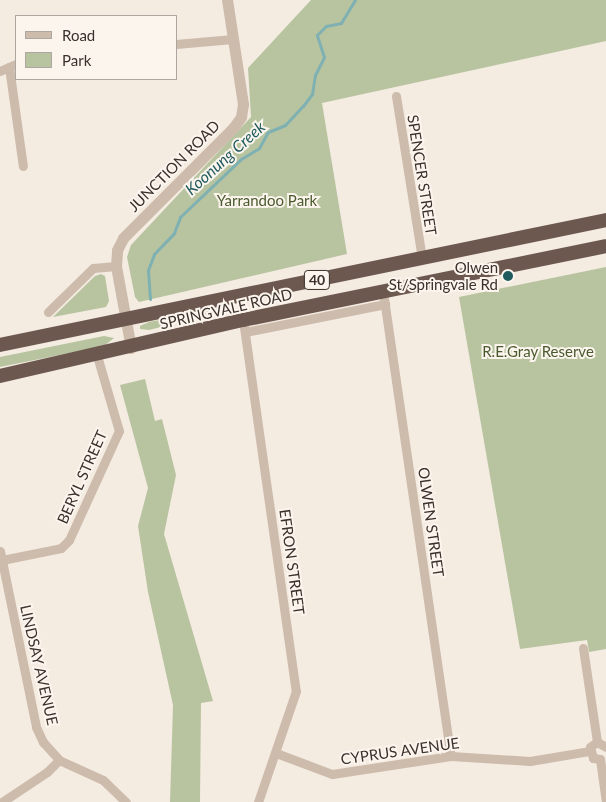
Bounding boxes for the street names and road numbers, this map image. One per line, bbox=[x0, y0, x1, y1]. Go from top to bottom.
street label: SPENCER STREET bbox=[404, 113, 440, 237]
street label: JUNCTION ROAD bbox=[125, 117, 223, 215]
road number: 40 bbox=[303, 268, 331, 292]
street label: SPRINGVALE ROAD bbox=[158, 285, 294, 333]
street label: BERYL STREET bbox=[53, 427, 111, 527]
street label: OLWEN STREET bbox=[414, 466, 448, 578]
street label: EFRON STREET bbox=[276, 508, 308, 616]
street label: LINDSAY AVENUE bbox=[16, 602, 62, 728]
street label: CYPRUS AVENUE bbox=[339, 734, 461, 768]

